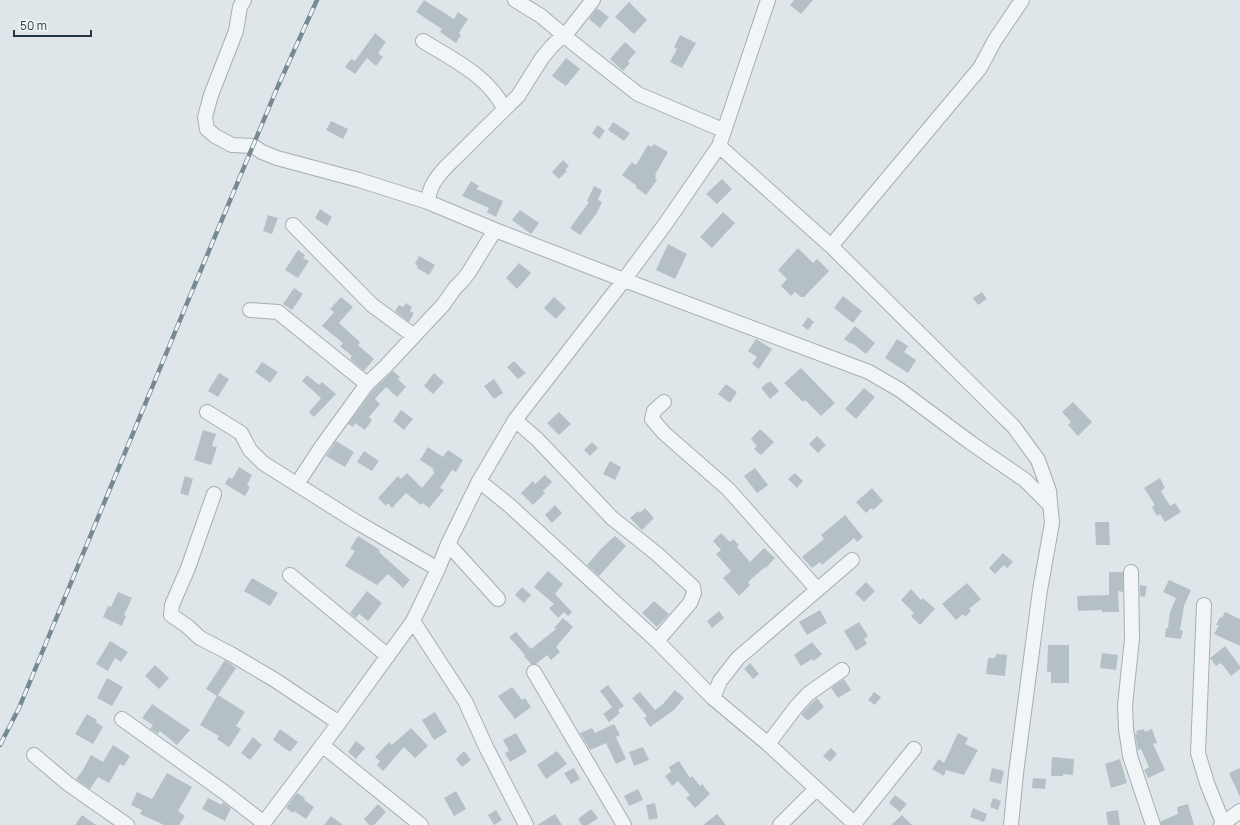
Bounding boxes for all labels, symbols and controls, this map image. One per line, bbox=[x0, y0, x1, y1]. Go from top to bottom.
scale bar bbox=[14, 12, 91, 38]
text: 50 m bbox=[20, 17, 47, 34]

